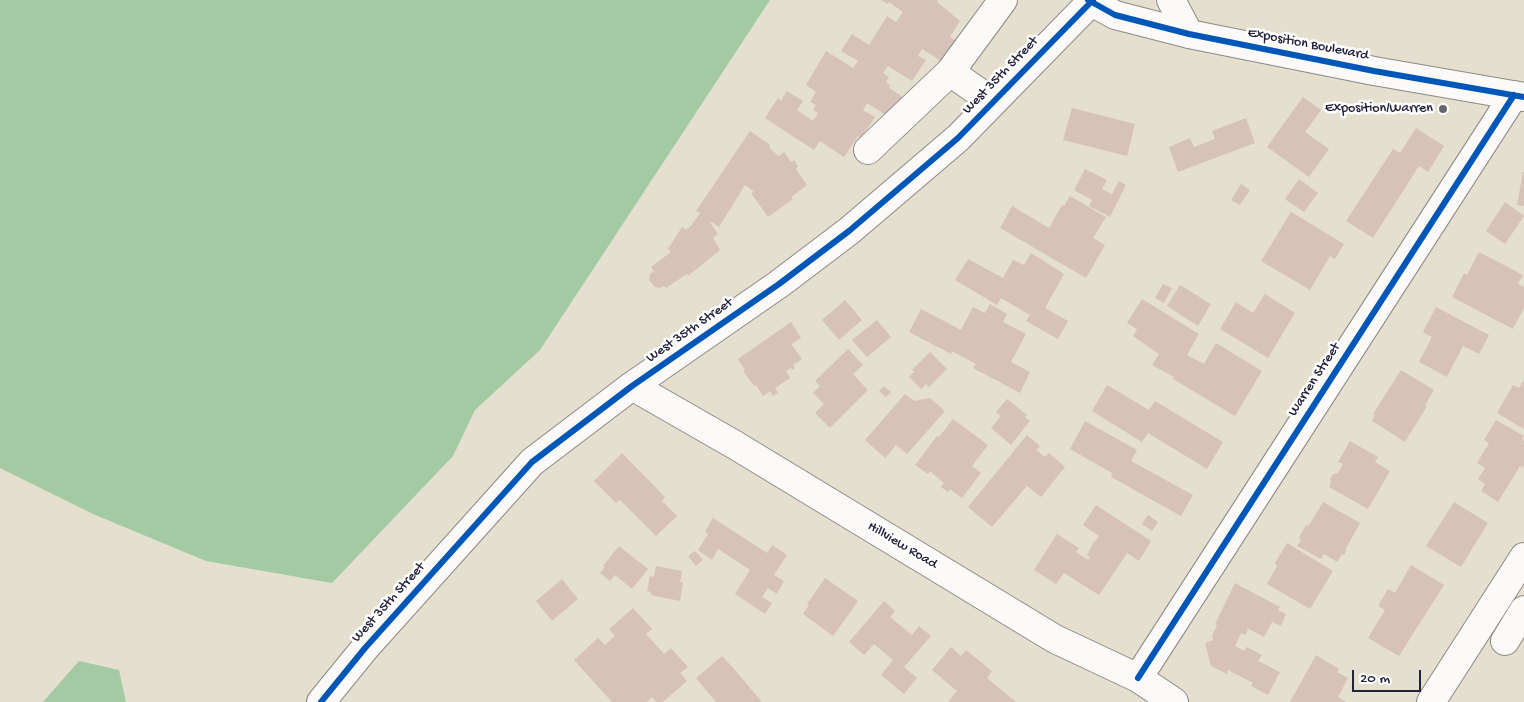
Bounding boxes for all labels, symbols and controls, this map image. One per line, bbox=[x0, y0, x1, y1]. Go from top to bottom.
street label: Exposition Boulevard bbox=[1246, 25, 1370, 65]
street label: West 35th Street bbox=[960, 34, 1042, 118]
place label: Exposition/Warren bbox=[1325, 101, 1433, 117]
marker: Exposition/Warren bbox=[1437, 103, 1449, 115]
street label: West 35th Street bbox=[643, 295, 737, 367]
street label: Warren Street bbox=[1285, 340, 1345, 420]
street label: Hillview Road bbox=[864, 519, 940, 573]
street label: West 35th Street bbox=[349, 560, 429, 646]
scale bar bbox=[1354, 660, 1423, 692]
text: 20 m bbox=[1360, 670, 1390, 688]

